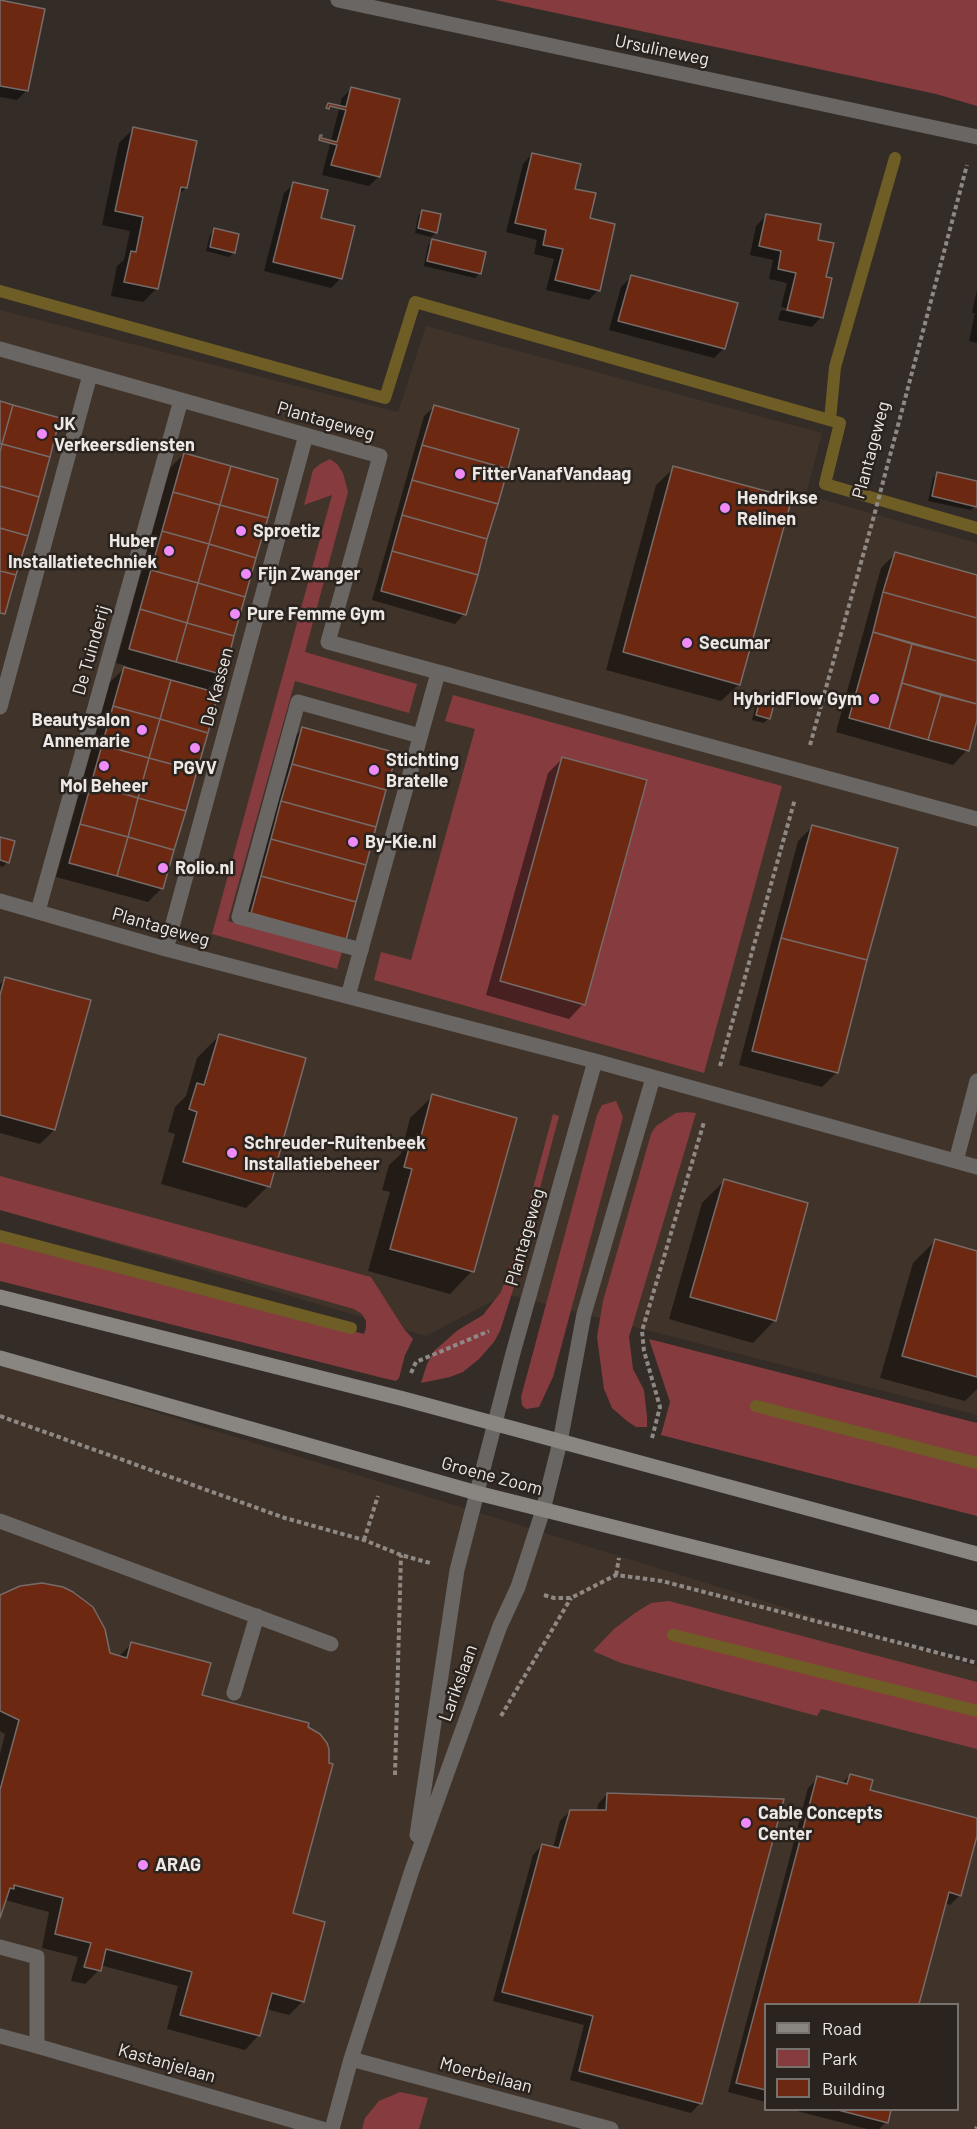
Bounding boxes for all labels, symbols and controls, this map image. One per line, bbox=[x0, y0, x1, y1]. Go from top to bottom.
street label: Ursulineweg bbox=[613, 29, 711, 71]
street label: Plantageweg bbox=[275, 397, 377, 445]
street label: Plantageweg bbox=[848, 399, 894, 501]
place label: JK Verkeersdiensten bbox=[54, 413, 195, 456]
marker: JK Verkeersdiensten bbox=[35, 427, 49, 441]
place label: FitterVanafVandaag bbox=[472, 463, 631, 485]
marker: FitterVanafVandaag bbox=[453, 467, 467, 481]
place label: Hendrikse Relinen bbox=[737, 487, 818, 530]
marker: Hendrikse Relinen bbox=[718, 501, 732, 515]
place label: Sproetiz bbox=[253, 520, 320, 542]
marker: Sproetiz bbox=[234, 524, 248, 538]
place label: Huber Installatietechniek bbox=[8, 530, 157, 572]
marker: Huber Installatietechniek bbox=[162, 544, 176, 558]
place label: Fijn Zwanger bbox=[258, 563, 360, 585]
marker: Fijn Zwanger bbox=[239, 567, 253, 581]
street label: De Tuinderij bbox=[68, 603, 114, 697]
place label: Pure Femme Gym bbox=[247, 603, 385, 625]
marker: Pure Femme Gym bbox=[228, 607, 242, 621]
place label: Secumar bbox=[699, 632, 770, 654]
marker: Secumar bbox=[680, 636, 694, 650]
street label: De Kassen bbox=[196, 645, 238, 729]
place label: HybridFlow Gym bbox=[733, 688, 862, 710]
marker: HybridFlow Gym bbox=[867, 692, 881, 706]
place label: Beautysalon Annemarie bbox=[32, 709, 130, 752]
marker: Beautysalon Annemarie bbox=[135, 723, 149, 737]
marker: PGVV bbox=[188, 741, 202, 755]
place label: Stichting Bratelle bbox=[386, 749, 459, 792]
place label: PGVV bbox=[173, 757, 217, 779]
marker: Mol Beheer bbox=[97, 759, 111, 773]
marker: Stichting Bratelle bbox=[367, 763, 381, 777]
place label: Mol Beheer bbox=[60, 775, 148, 797]
place label: By-Kie.nl bbox=[365, 831, 436, 853]
marker: By-Kie.nl bbox=[346, 835, 360, 849]
place label: Rolio.nl bbox=[175, 857, 234, 879]
marker: Rolio.nl bbox=[156, 861, 170, 875]
street label: Plantageweg bbox=[110, 903, 212, 951]
place label: Schreuder-Ruitenbeek Installatiebeheer bbox=[244, 1132, 426, 1174]
marker: Schreuder-Ruitenbeek Installatiebeheer bbox=[225, 1146, 239, 1160]
street label: Plantageweg bbox=[501, 1186, 549, 1288]
street label: Groene Zoom bbox=[439, 1452, 545, 1500]
street label: Larikslaan bbox=[434, 1642, 482, 1724]
place label: Cable Concepts Center bbox=[758, 1802, 883, 1844]
marker: Cable Concepts Center bbox=[739, 1816, 753, 1830]
place label: ARAG bbox=[155, 1854, 201, 1876]
marker: ARAG bbox=[136, 1858, 150, 1872]
legend bbox=[764, 2003, 959, 2111]
text: Road bbox=[822, 2017, 862, 2039]
street label: Kastanjelaan bbox=[116, 2039, 218, 2087]
text: Park bbox=[822, 2047, 857, 2069]
street label: Moerbeilaan bbox=[437, 2052, 535, 2098]
text: Building bbox=[822, 2077, 885, 2099]

